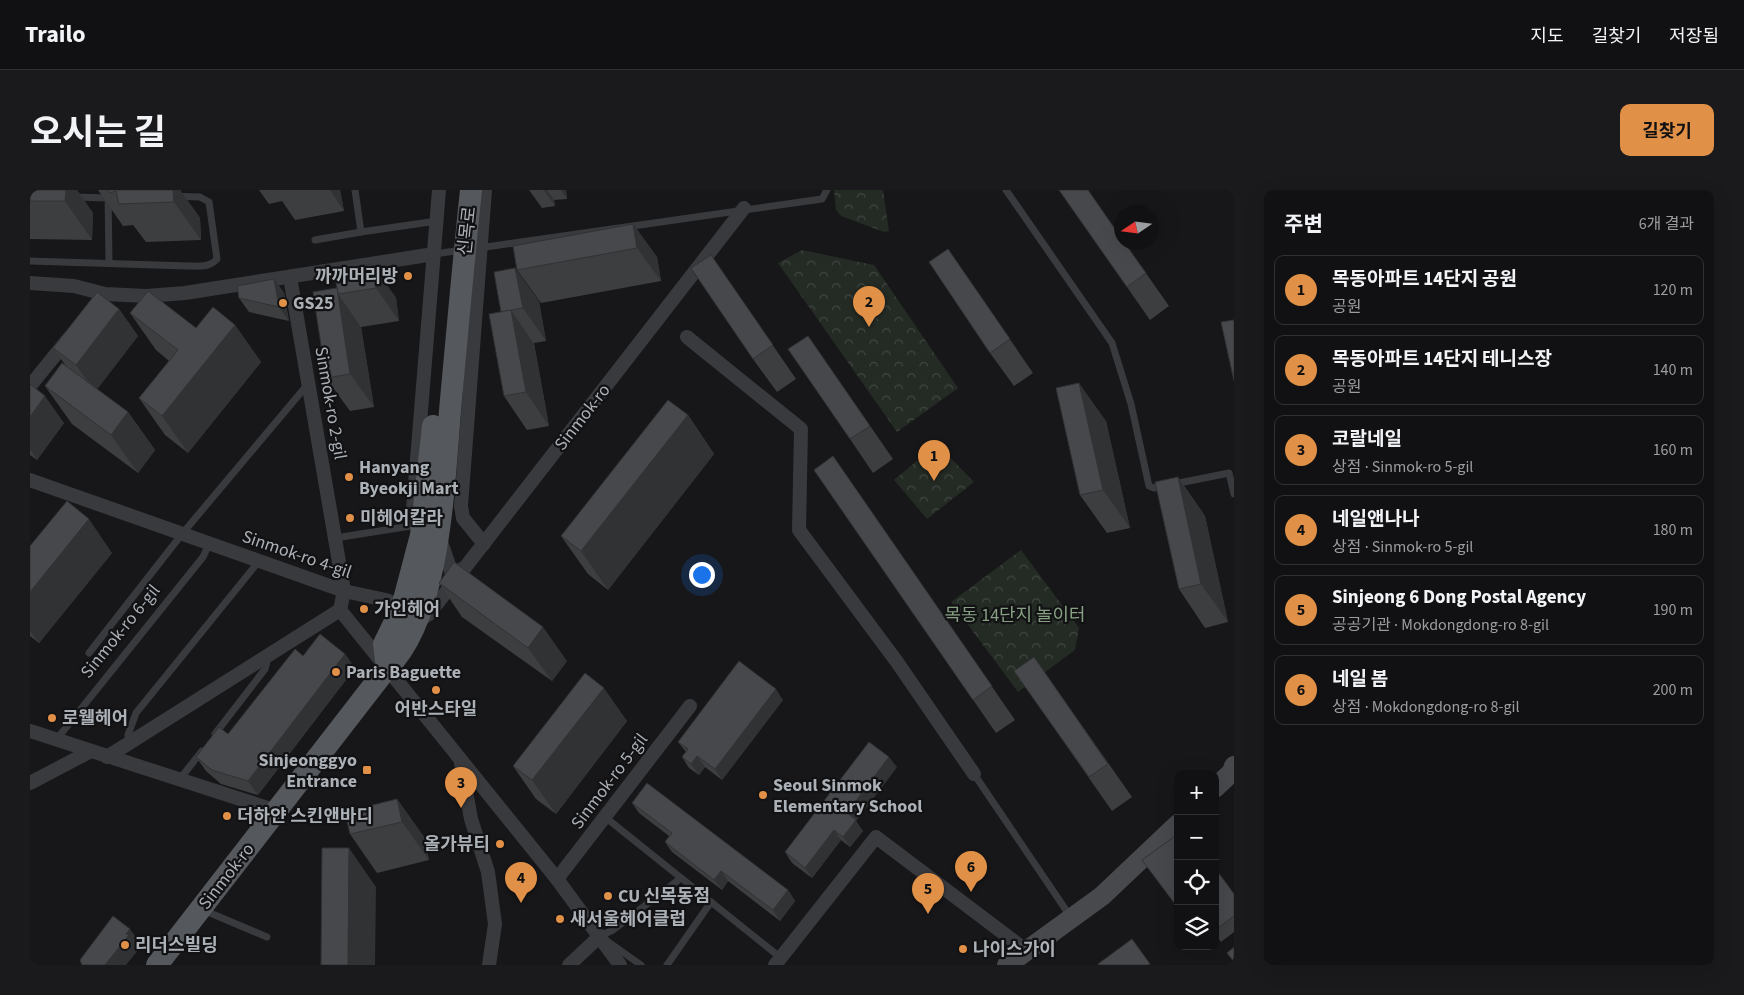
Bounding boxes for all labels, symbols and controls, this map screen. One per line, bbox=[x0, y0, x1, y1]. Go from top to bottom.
text: Trailo bbox=[25, 17, 86, 52]
text: 지도 bbox=[1531, 24, 1564, 49]
text: 길찾기 bbox=[1592, 24, 1641, 49]
text: 저장됨 bbox=[1669, 24, 1719, 49]
button: 길찾기 bbox=[1620, 104, 1714, 156]
text: 오시는 길 bbox=[30, 108, 166, 158]
street label: 신목로 bbox=[452, 205, 483, 257]
north arrow bbox=[1114, 205, 1159, 250]
text: 주변 bbox=[1284, 209, 1323, 239]
text: 6개 결과 bbox=[1639, 213, 1694, 235]
place label: 까까머리방 bbox=[315, 264, 398, 289]
text: 목동아파트 14단지 공원 bbox=[1332, 266, 1517, 293]
marker: 까까머리방 bbox=[402, 270, 414, 282]
text: 1 bbox=[1297, 279, 1305, 301]
text: 120 m bbox=[1653, 279, 1693, 301]
pin: 2 bbox=[853, 286, 885, 327]
place label: GS25 bbox=[293, 291, 334, 316]
text: 공원 bbox=[1332, 296, 1361, 318]
marker: GS25 bbox=[277, 297, 289, 309]
street label: Sinmok-ro 2-gil bbox=[308, 345, 353, 462]
text: 목동아파트 14단지 테니스장 bbox=[1332, 346, 1552, 373]
text: 2 bbox=[1297, 359, 1305, 381]
text: 140 m bbox=[1653, 359, 1693, 381]
text: 공원 bbox=[1332, 376, 1361, 398]
street label: Sinmok-ro bbox=[548, 379, 616, 456]
text: 코랄네일 bbox=[1332, 426, 1402, 453]
text: 3 bbox=[1297, 439, 1305, 461]
text: 160 m bbox=[1653, 439, 1693, 461]
pin: 1 bbox=[918, 440, 950, 481]
place label: Hanyang Byeokji Mart bbox=[359, 455, 459, 501]
text: 상점 · Sinmok-ro 5-gil bbox=[1332, 456, 1473, 478]
marker: Hanyang Byeokji Mart bbox=[343, 471, 355, 483]
place label: 미헤어칼라 bbox=[360, 506, 443, 531]
text: 네일앤나나 bbox=[1332, 506, 1419, 533]
marker: 미헤어칼라 bbox=[344, 512, 356, 524]
text: 4 bbox=[1297, 519, 1305, 541]
text: 180 m bbox=[1653, 519, 1693, 541]
street label: Sinmok-ro 4-gil bbox=[239, 524, 355, 585]
text: 상점 · Sinmok-ro 5-gil bbox=[1332, 536, 1473, 558]
your location bbox=[689, 562, 715, 588]
street label: Sinmok-ro 6-gil bbox=[75, 579, 166, 684]
text: Sinjeong 6 Dong Postal Agency bbox=[1332, 584, 1586, 611]
place label: 가인헤어 bbox=[374, 597, 440, 622]
text: 5 bbox=[1297, 599, 1305, 621]
text: 190 m bbox=[1653, 599, 1693, 621]
marker: 가인헤어 bbox=[358, 603, 370, 615]
park label: 목동 14단지 놀이터 bbox=[944, 603, 1086, 628]
text: 공공기관 · Mokdongdong-ro 8-gil bbox=[1332, 614, 1549, 636]
place label: Paris Baguette bbox=[346, 660, 461, 685]
marker: Paris Baguette bbox=[330, 666, 342, 678]
text: 네일 봄 bbox=[1332, 666, 1388, 693]
text: 6 bbox=[1297, 679, 1305, 701]
text: 200 m bbox=[1653, 679, 1693, 701]
marker: 어반스타일 bbox=[430, 684, 442, 696]
text: 상점 · Mokdongdong-ro 8-gil bbox=[1332, 696, 1520, 718]
place label: 어반스타일 bbox=[395, 697, 477, 722]
place label: 로웰헤어 bbox=[62, 706, 128, 731]
marker: 로웰헤어 bbox=[46, 712, 58, 724]
street label: Sinmok-ro 5-gil bbox=[565, 728, 654, 834]
place label: Sinjeonggyo Entrance bbox=[259, 748, 357, 794]
marker: Sinjeonggyo Entrance bbox=[361, 764, 373, 776]
pin: 3 bbox=[445, 767, 477, 808]
map controls bbox=[1174, 770, 1219, 950]
button: + bbox=[1174, 770, 1219, 815]
place label: Seoul Sinmok Elementary School bbox=[773, 773, 923, 819]
marker: Seoul Sinmok Elementary School bbox=[757, 789, 769, 801]
place label: 더하얀 스킨앤바디 bbox=[237, 804, 373, 829]
marker: 더하얀 스킨앤바디 bbox=[221, 810, 233, 822]
button: − bbox=[1174, 815, 1219, 860]
place label: 올가뷰티 bbox=[424, 832, 490, 857]
street label: Sinmok-ro bbox=[192, 838, 260, 915]
marker: 올가뷰티 bbox=[494, 838, 506, 850]
pin: 6 bbox=[955, 851, 987, 892]
button: locate bbox=[1174, 860, 1219, 905]
pin: 4 bbox=[505, 862, 537, 903]
pin: 5 bbox=[912, 873, 944, 914]
place label: CU 신목동점 bbox=[618, 884, 710, 909]
marker: CU 신목동점 bbox=[602, 890, 614, 902]
button: layers bbox=[1174, 905, 1219, 950]
place label: 새서울헤어클럽 bbox=[570, 907, 686, 932]
marker: 새서울헤어클럽 bbox=[554, 913, 566, 925]
place label: 리더스빌딩 bbox=[135, 933, 218, 958]
place label: 나이스가이 bbox=[973, 937, 1056, 962]
marker: 리더스빌딩 bbox=[119, 939, 131, 951]
marker: 나이스가이 bbox=[957, 943, 969, 955]

